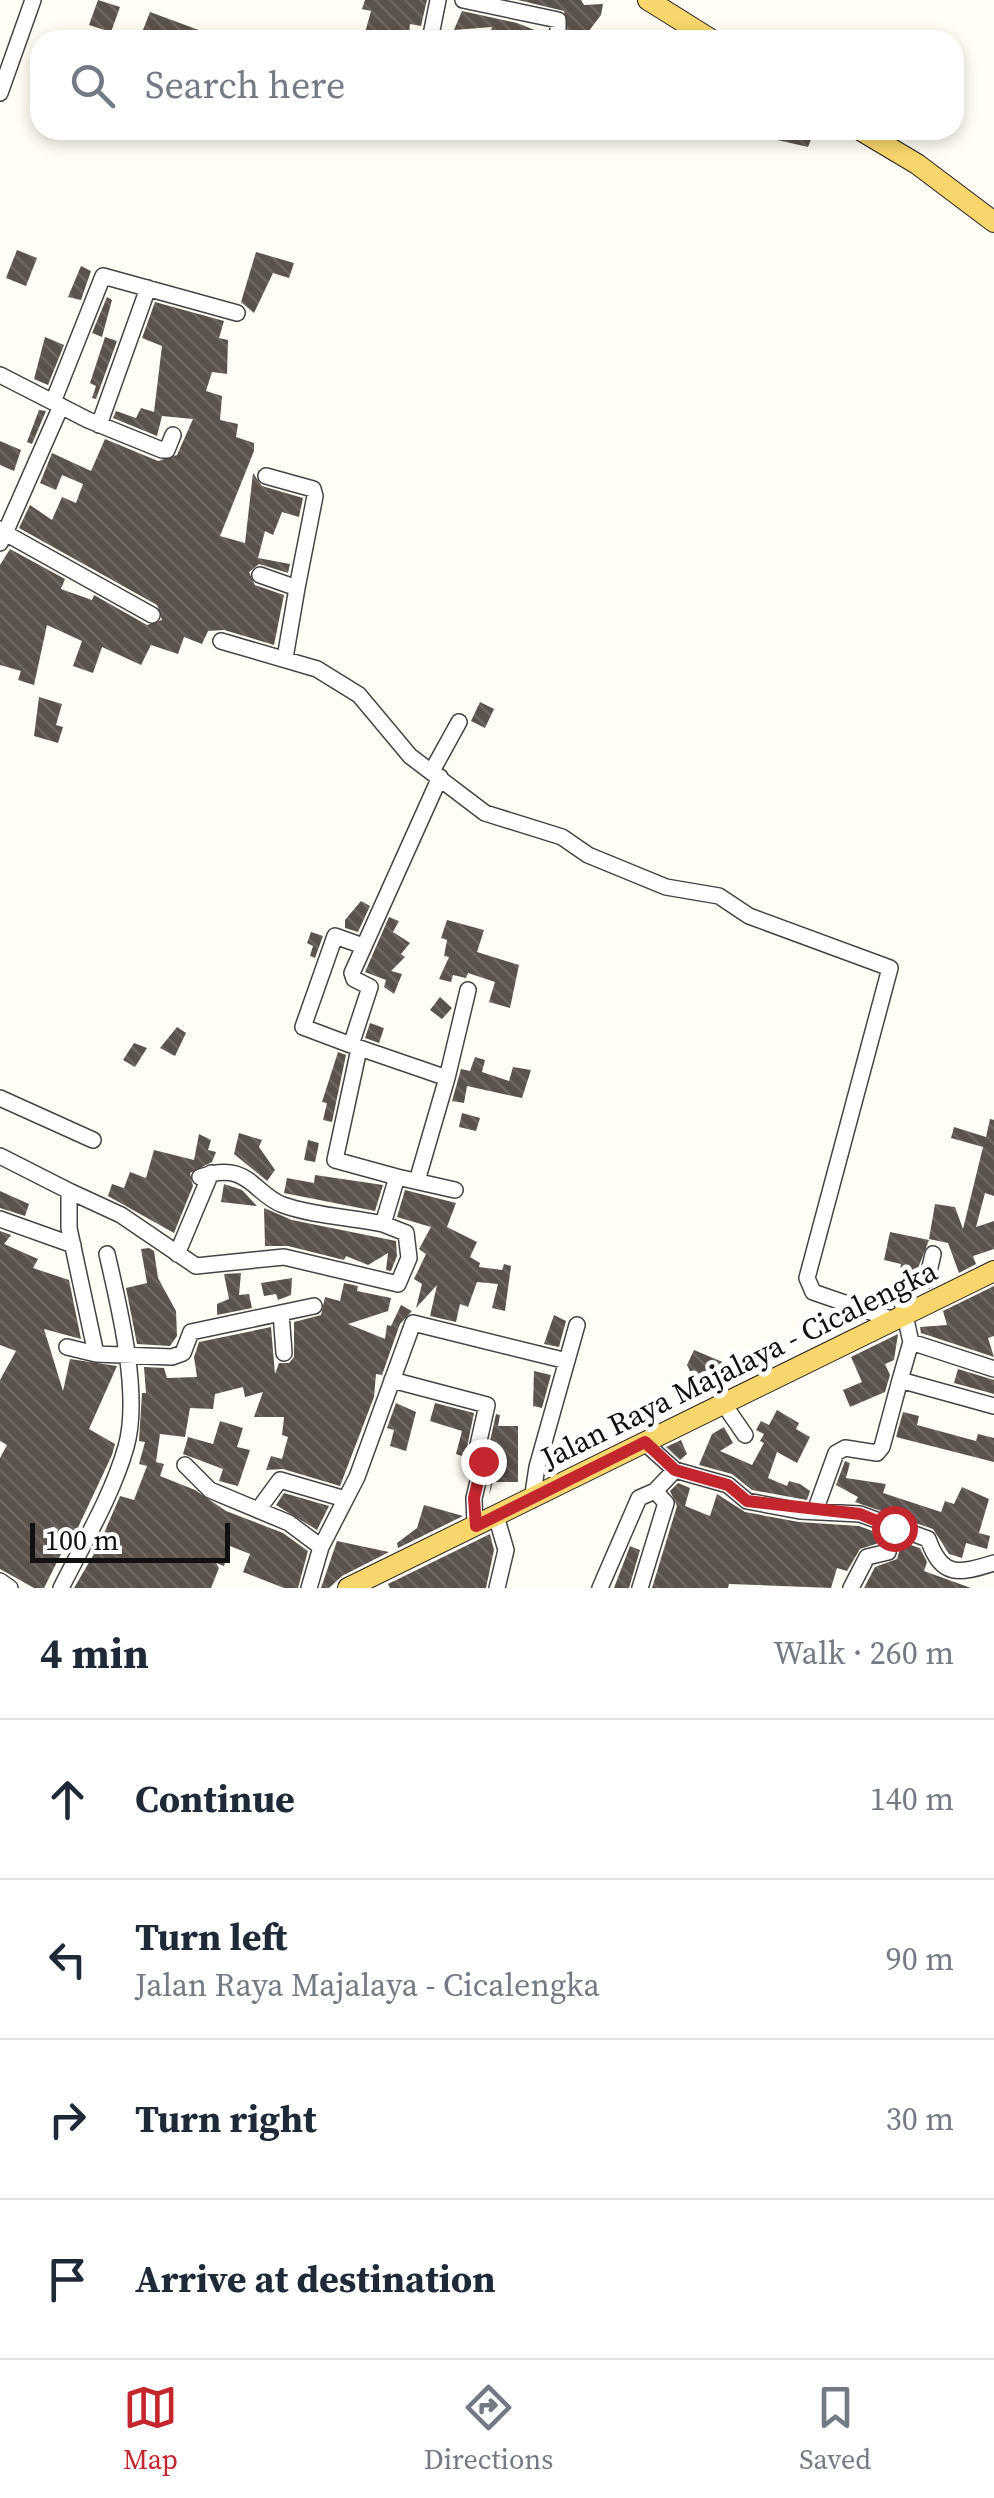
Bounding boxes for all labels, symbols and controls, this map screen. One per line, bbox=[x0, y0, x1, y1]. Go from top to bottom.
search box bbox=[30, 30, 964, 140]
icon: search bbox=[65, 58, 120, 113]
text: Search here bbox=[145, 59, 345, 111]
street label: Jalan Raya Majalaya - Cicalengka bbox=[533, 1250, 944, 1478]
route end bbox=[461, 1439, 507, 1485]
route start bbox=[872, 1506, 918, 1552]
scale bar bbox=[30, 1518, 230, 1562]
text: 100 m bbox=[45, 1521, 119, 1559]
text: 4 min bbox=[40, 1624, 149, 1682]
text: Walk · 260 m bbox=[773, 1631, 954, 1675]
icon: ahead bbox=[40, 1772, 95, 1827]
text: Continue bbox=[135, 1773, 295, 1825]
text: 140 m bbox=[870, 1777, 954, 1821]
text: Turn left bbox=[135, 1911, 287, 1963]
icon: left bbox=[40, 1932, 95, 1987]
text: 90 m bbox=[886, 1937, 954, 1981]
text: Jalan Raya Majalaya - Cicalengka bbox=[135, 1963, 600, 2007]
icon: right bbox=[40, 2092, 95, 2147]
text: Turn right bbox=[135, 2093, 317, 2145]
text: 30 m bbox=[886, 2097, 954, 2141]
icon: arrive bbox=[40, 2252, 95, 2307]
text: Arrive at destination bbox=[135, 2253, 496, 2305]
tab: Map bbox=[123, 2380, 178, 2478]
tab: Directions bbox=[424, 2380, 553, 2478]
tab: Saved bbox=[799, 2380, 871, 2478]

